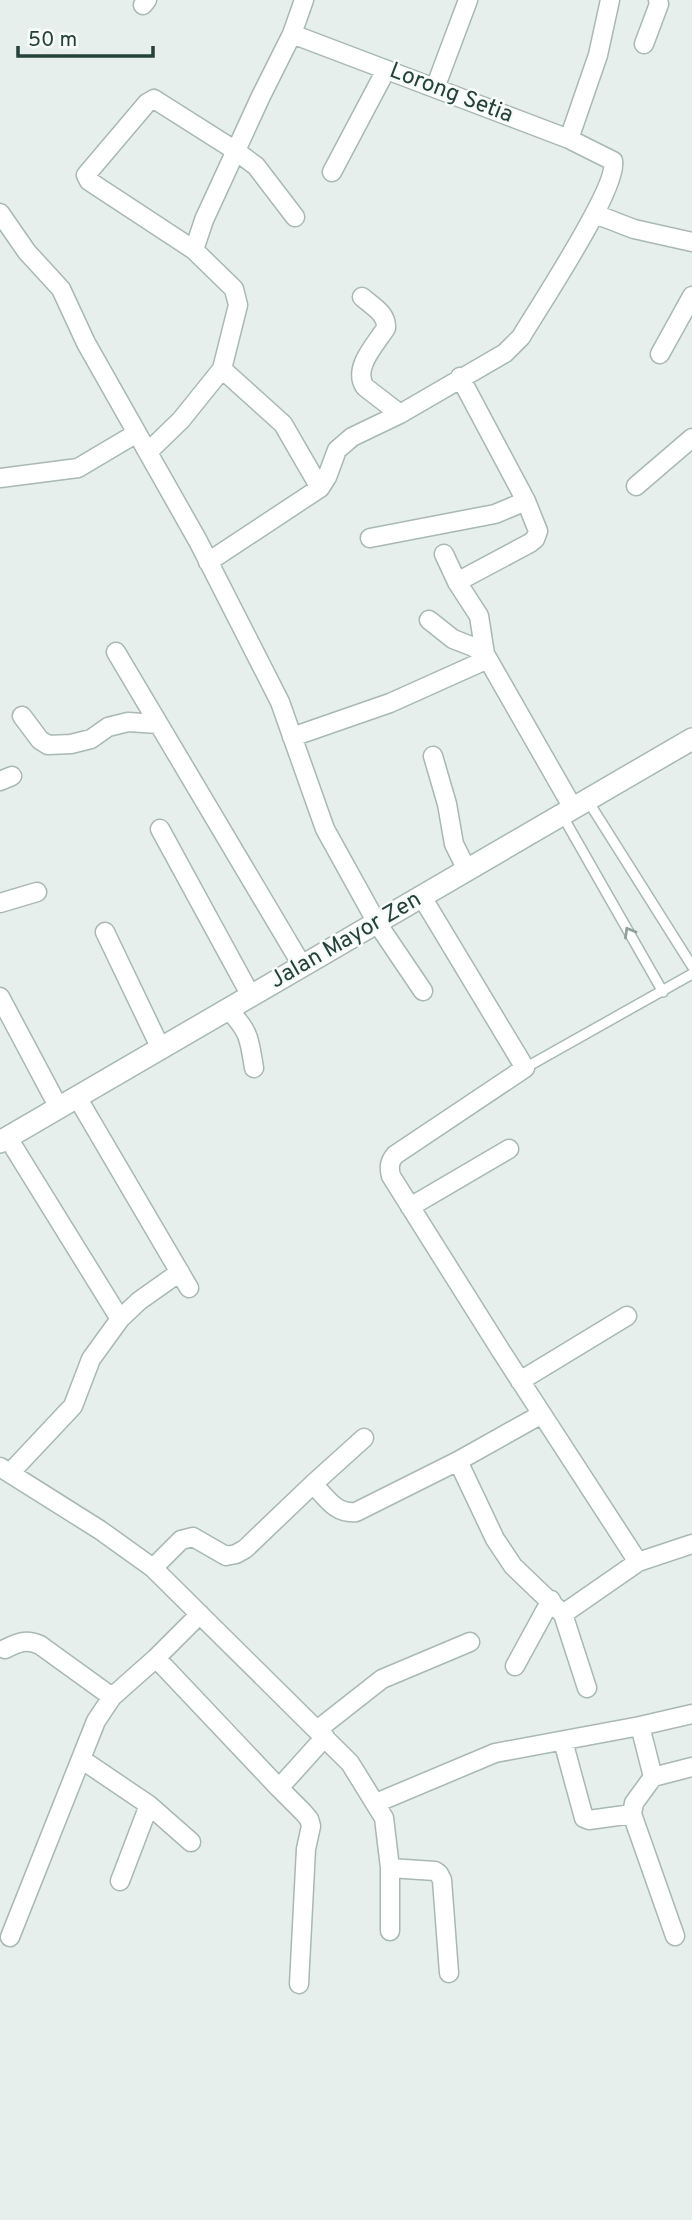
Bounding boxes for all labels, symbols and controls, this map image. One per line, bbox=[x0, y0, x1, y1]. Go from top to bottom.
scale bar bbox=[18, 14, 152, 58]
text: 50 m bbox=[28, 27, 77, 54]
street label: Lorong Setia bbox=[385, 57, 517, 131]
street label: Jalan Mayor Zen bbox=[265, 886, 427, 996]
one-way arrow bbox=[624, 927, 637, 940]

